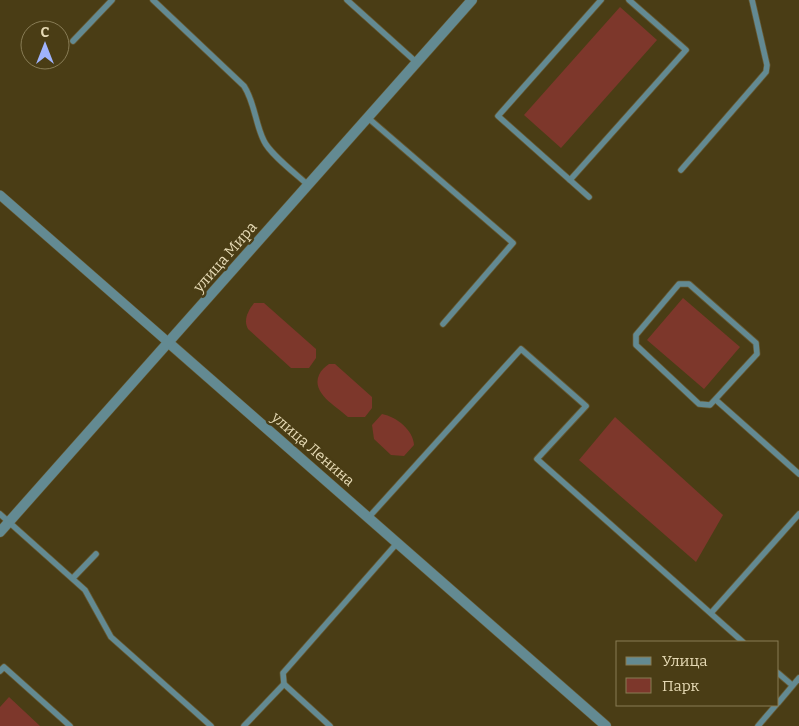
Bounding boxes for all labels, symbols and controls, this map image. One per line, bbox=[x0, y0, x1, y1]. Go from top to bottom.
north arrow bbox=[20, 20, 70, 70]
text: С bbox=[41, 24, 50, 41]
street label: улица Мира bbox=[189, 218, 261, 297]
street label: улица Ленина bbox=[267, 408, 358, 490]
legend bbox=[616, 641, 779, 706]
text: Улица bbox=[662, 652, 708, 670]
text: Парк bbox=[662, 677, 700, 695]

